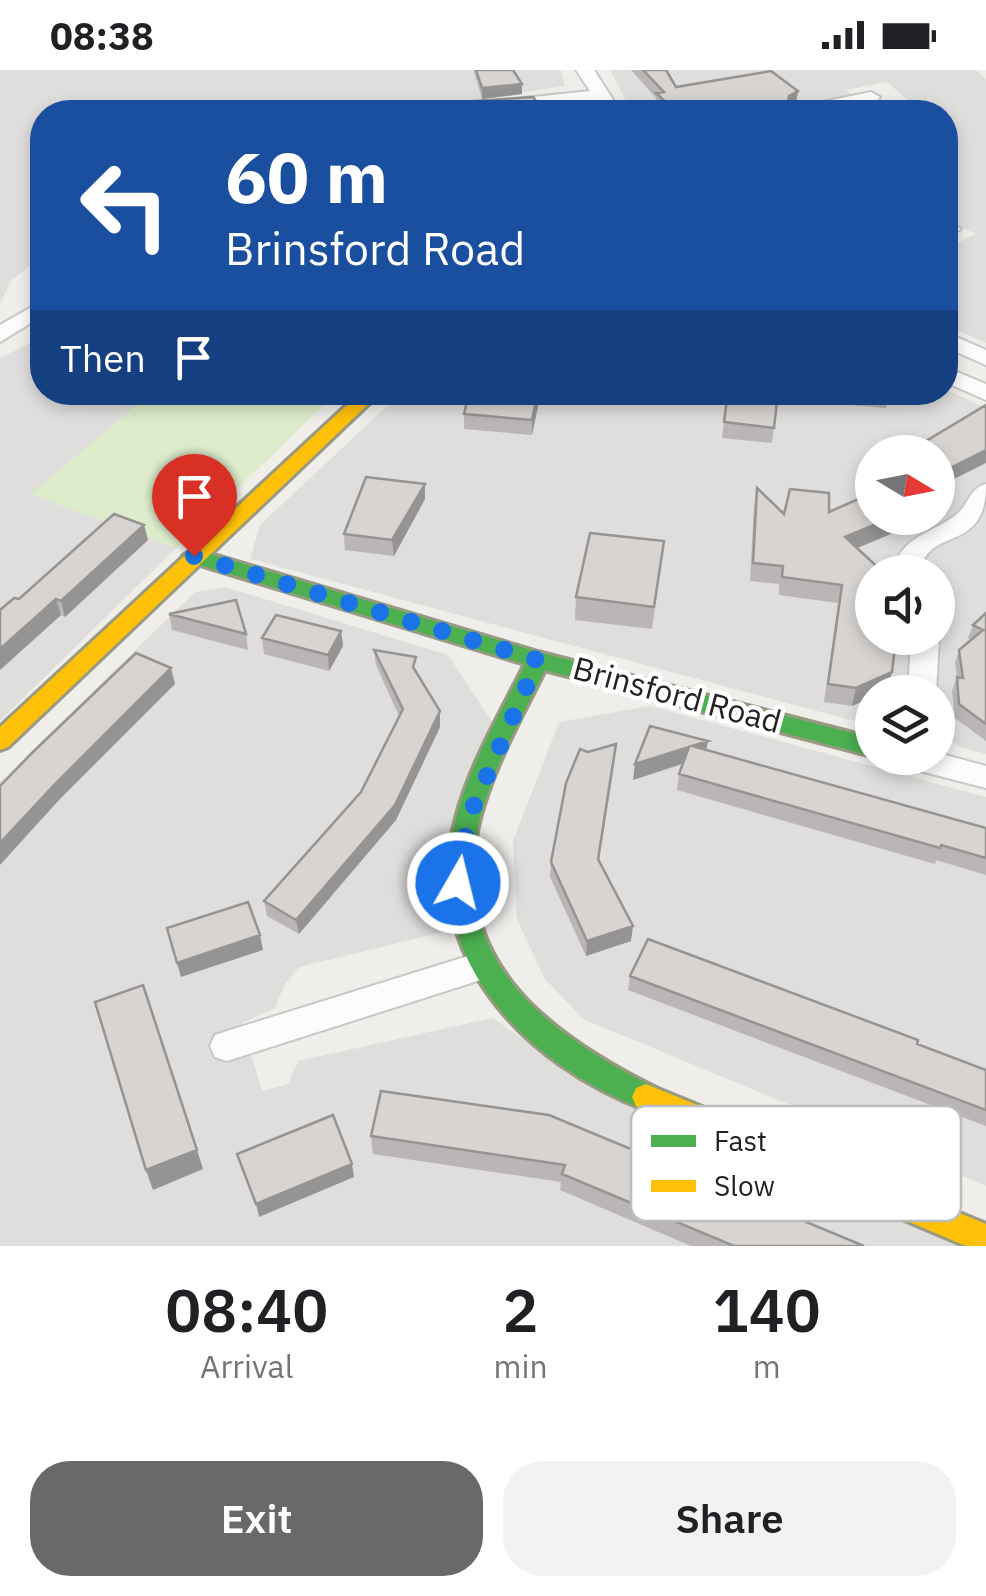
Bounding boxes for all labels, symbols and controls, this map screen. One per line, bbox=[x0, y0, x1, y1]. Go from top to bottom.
text: 08:38 bbox=[50, 11, 154, 60]
text: 60 m bbox=[225, 131, 388, 222]
icon: left bbox=[60, 140, 190, 270]
text: Brinsford Road bbox=[225, 219, 525, 277]
icon: arrive bbox=[166, 330, 221, 385]
text: Then bbox=[60, 333, 146, 382]
north arrow bbox=[855, 435, 955, 535]
map controls bbox=[855, 435, 955, 775]
pin bbox=[152, 454, 237, 557]
icon: arrive bbox=[167, 469, 222, 524]
button: sound bbox=[855, 555, 955, 655]
street label: Brinsford Road bbox=[569, 646, 786, 742]
button: layers bbox=[855, 675, 955, 775]
position arrow bbox=[406, 831, 510, 935]
legend bbox=[631, 1106, 961, 1221]
text: Fast bbox=[714, 1122, 767, 1159]
text: Slow bbox=[714, 1167, 775, 1204]
text: 08:40 bbox=[165, 1270, 328, 1349]
text: 2 bbox=[503, 1270, 539, 1349]
text: 140 bbox=[713, 1270, 821, 1349]
text: Arrival bbox=[200, 1345, 293, 1387]
text: min bbox=[493, 1345, 548, 1387]
text: m bbox=[753, 1345, 781, 1387]
button: Exit bbox=[30, 1461, 483, 1576]
button: Share bbox=[503, 1461, 956, 1576]

